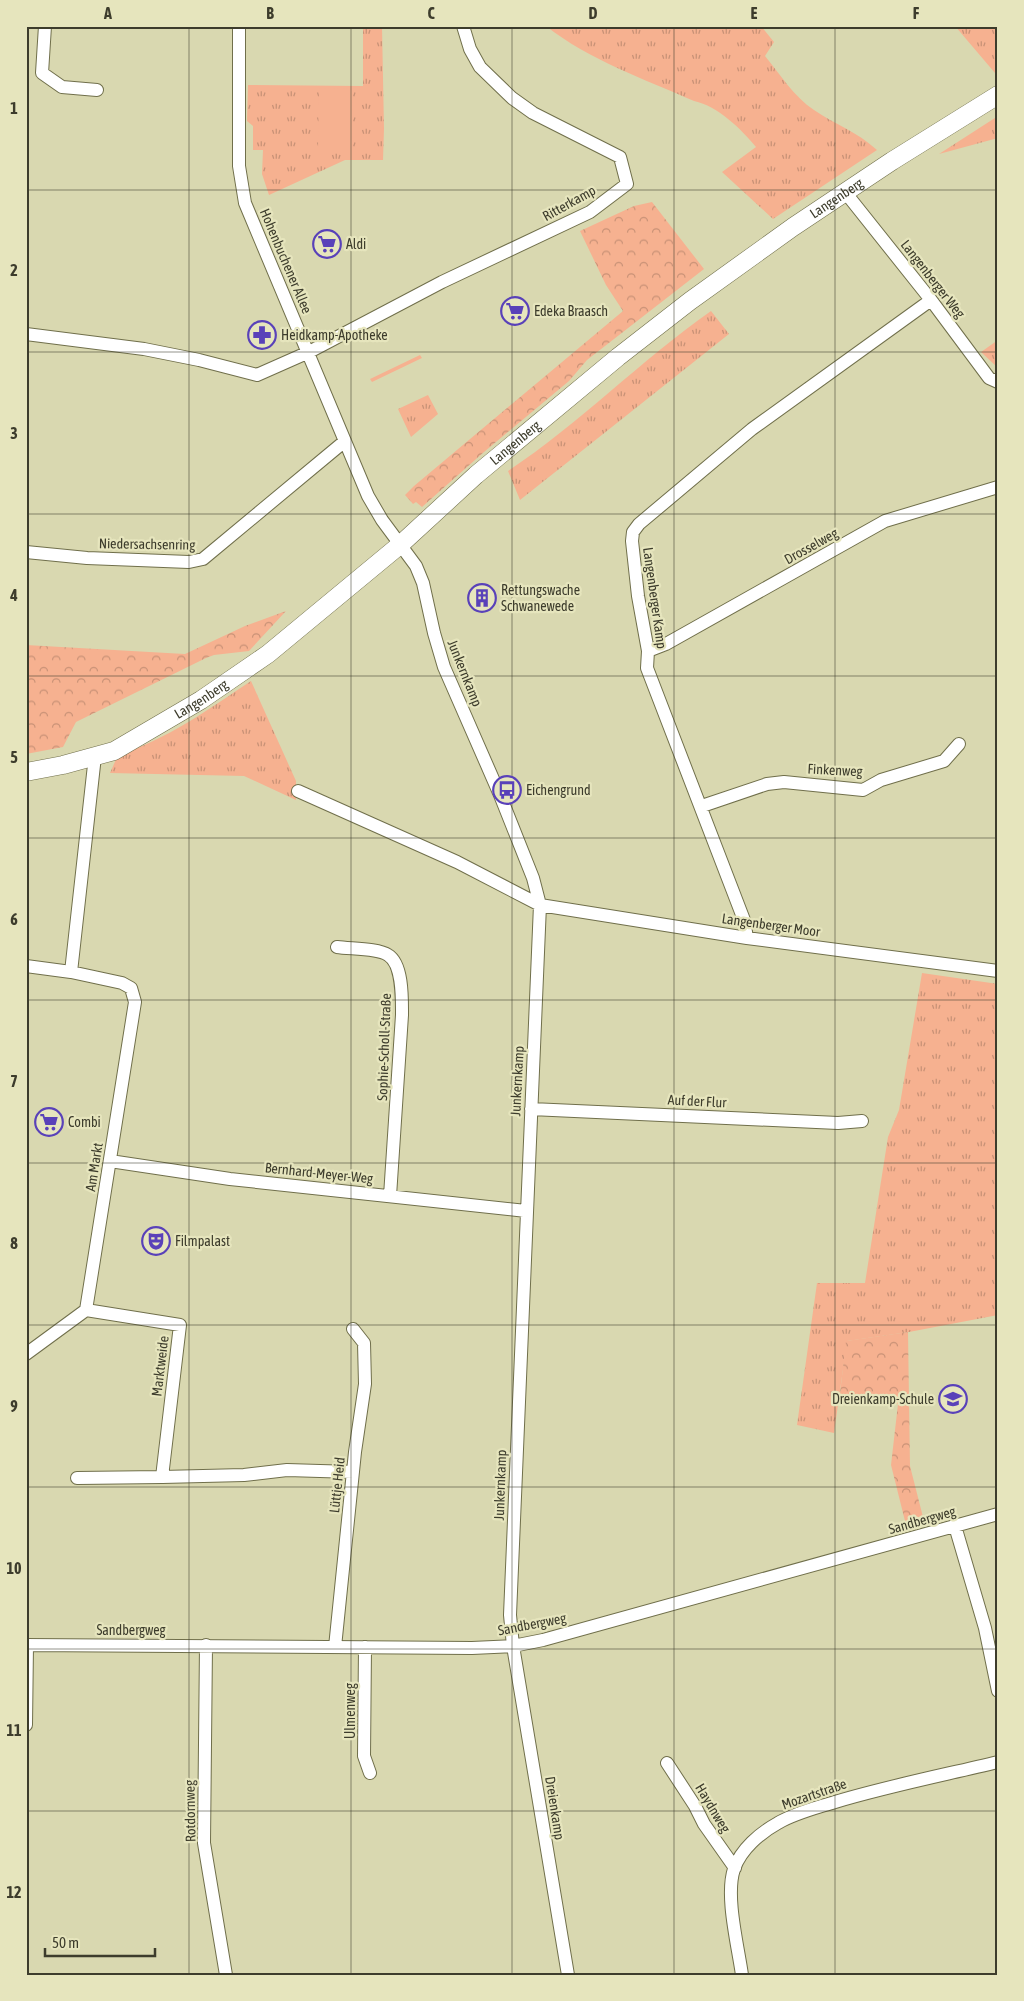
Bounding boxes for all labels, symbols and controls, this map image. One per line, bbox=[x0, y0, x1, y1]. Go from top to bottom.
text: A bbox=[103, 4, 112, 22]
text: B bbox=[266, 4, 274, 22]
text: C bbox=[427, 4, 435, 22]
text: D bbox=[589, 4, 598, 22]
text: E bbox=[751, 4, 758, 22]
text: F bbox=[913, 4, 920, 22]
text: 1 bbox=[10, 99, 18, 117]
street label: Langenberg bbox=[807, 175, 866, 221]
street label: Ritterkamp bbox=[540, 182, 599, 224]
street label: Hohenbuchener Allee bbox=[257, 206, 315, 316]
supermarket icon: Aldi bbox=[312, 229, 342, 259]
place label: Aldi bbox=[346, 236, 366, 252]
street label: Langenberger Weg bbox=[898, 237, 968, 321]
text: 2 bbox=[10, 261, 18, 279]
supermarket icon: Edeka Braasch bbox=[500, 296, 530, 326]
place label: Edeka Braasch bbox=[534, 303, 608, 319]
pharmacy icon: Heidkamp-Apotheke bbox=[247, 320, 277, 350]
place label: Heidkamp-Apotheke bbox=[281, 327, 388, 343]
street label: Langenberg bbox=[487, 417, 543, 468]
text: 3 bbox=[10, 424, 18, 442]
street label: Drosselweg bbox=[781, 525, 841, 567]
street label: Niedersachsenring bbox=[99, 535, 195, 553]
street label: Langenberger Kamp bbox=[640, 546, 670, 650]
place label: Rettungswache Schwanewede bbox=[501, 582, 580, 614]
building icon: Rettungswache Schwanewede bbox=[467, 583, 497, 613]
text: 4 bbox=[9, 586, 18, 604]
street label: Junkernkamp bbox=[444, 637, 486, 709]
street label: Langenberg bbox=[171, 676, 231, 722]
text: 5 bbox=[10, 748, 18, 766]
street label: Finkenweg bbox=[807, 761, 863, 779]
bus stop icon: Eichengrund bbox=[492, 775, 522, 805]
place label: Eichengrund bbox=[526, 782, 591, 798]
text: 6 bbox=[10, 910, 18, 928]
street label: Langenberger Moor bbox=[721, 910, 822, 940]
street label: Sophie-Scholl-Straße bbox=[374, 993, 394, 1101]
street label: Junkernkamp bbox=[507, 1045, 527, 1117]
text: 7 bbox=[10, 1072, 18, 1090]
street label: Auf der Flur bbox=[667, 1091, 728, 1111]
supermarket icon: Combi bbox=[34, 1107, 64, 1137]
place label: Combi bbox=[68, 1114, 101, 1130]
street label: Am Markt bbox=[82, 1142, 106, 1192]
street label: Bernhard-Meyer-Weg bbox=[264, 1159, 374, 1187]
theatre icon: Filmpalast bbox=[141, 1226, 171, 1256]
place label: Filmpalast bbox=[175, 1233, 230, 1249]
text: 8 bbox=[10, 1234, 18, 1252]
street label: Marktweide bbox=[148, 1335, 172, 1397]
school or university icon: Dreienkamp-Schule bbox=[938, 1384, 968, 1414]
place label: Dreienkamp-Schule bbox=[832, 1391, 934, 1407]
text: 9 bbox=[10, 1397, 18, 1415]
street label: Junkernkamp bbox=[491, 1449, 509, 1521]
street label: Lüttje Heid bbox=[326, 1456, 348, 1514]
street label: Sandbergweg bbox=[887, 1503, 957, 1537]
text: 10 bbox=[6, 1559, 22, 1577]
street label: Sandbergweg bbox=[497, 1610, 567, 1638]
street label: Sandbergweg bbox=[96, 1622, 166, 1638]
street label: Ulmenweg bbox=[342, 1683, 358, 1739]
text: 11 bbox=[6, 1721, 22, 1739]
street label: Dreienkamp bbox=[542, 1775, 568, 1841]
street label: Mozartstraße bbox=[779, 1775, 849, 1813]
street label: Rotdornweg bbox=[181, 1780, 199, 1842]
street label: Haydnweg bbox=[692, 1781, 734, 1835]
text: 12 bbox=[6, 1883, 22, 1901]
scale bar bbox=[45, 1926, 155, 1958]
text: 50 m bbox=[52, 1934, 79, 1951]

